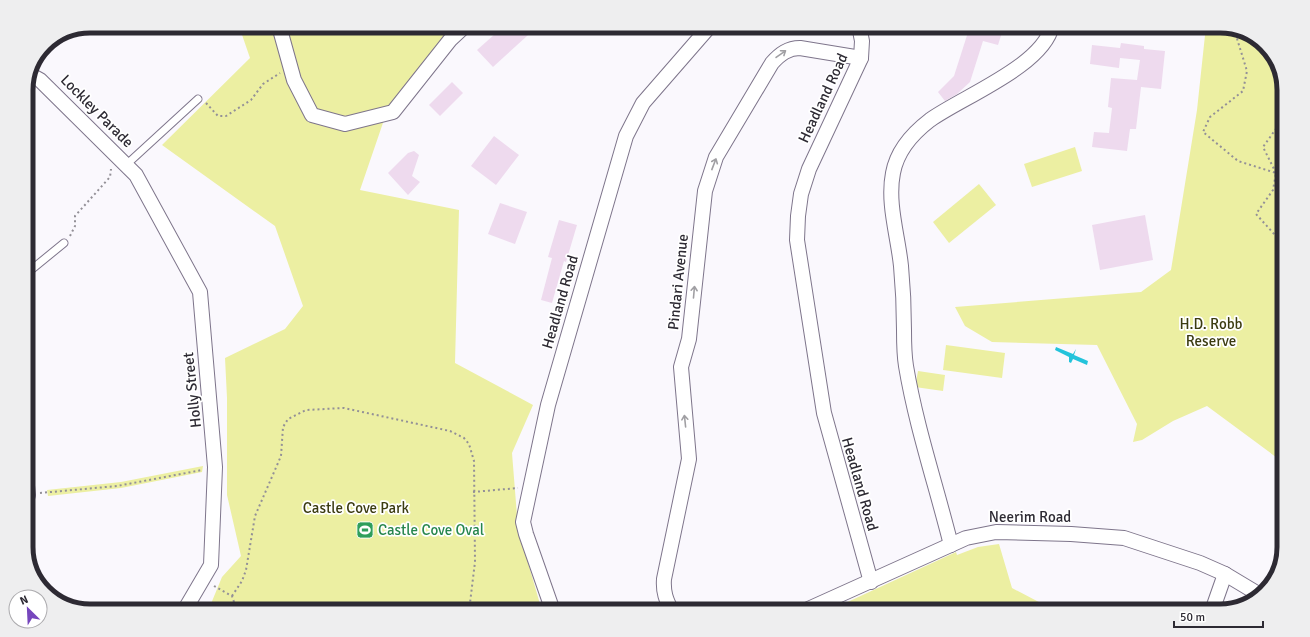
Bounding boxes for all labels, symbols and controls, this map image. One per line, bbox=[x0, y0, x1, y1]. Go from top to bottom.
one-way arrow bbox=[776, 50, 787, 58]
street label: Headland Road bbox=[794, 50, 852, 146]
street label: Lockley Parade bbox=[57, 71, 137, 151]
one-way arrow bbox=[710, 159, 718, 171]
street label: Pindari Avenue bbox=[664, 233, 692, 331]
street label: Headland Road bbox=[538, 253, 582, 351]
one-way arrow bbox=[690, 286, 698, 299]
park label: H.D. Robb Reserve bbox=[1179, 315, 1243, 350]
street label: Holly Street bbox=[179, 351, 205, 429]
one-way arrow bbox=[681, 415, 689, 428]
street label: Headland Road bbox=[838, 435, 882, 533]
park label: Castle Cove Park bbox=[303, 499, 410, 517]
street label: Neerim Road bbox=[989, 508, 1071, 526]
sports icon: Castle Cove Oval bbox=[355, 520, 375, 540]
place label: Castle Cove Oval bbox=[378, 521, 484, 539]
north arrow bbox=[8, 589, 48, 629]
text: N bbox=[18, 593, 30, 608]
scale bar bbox=[1174, 603, 1263, 629]
text: 50 m bbox=[1180, 610, 1205, 625]

